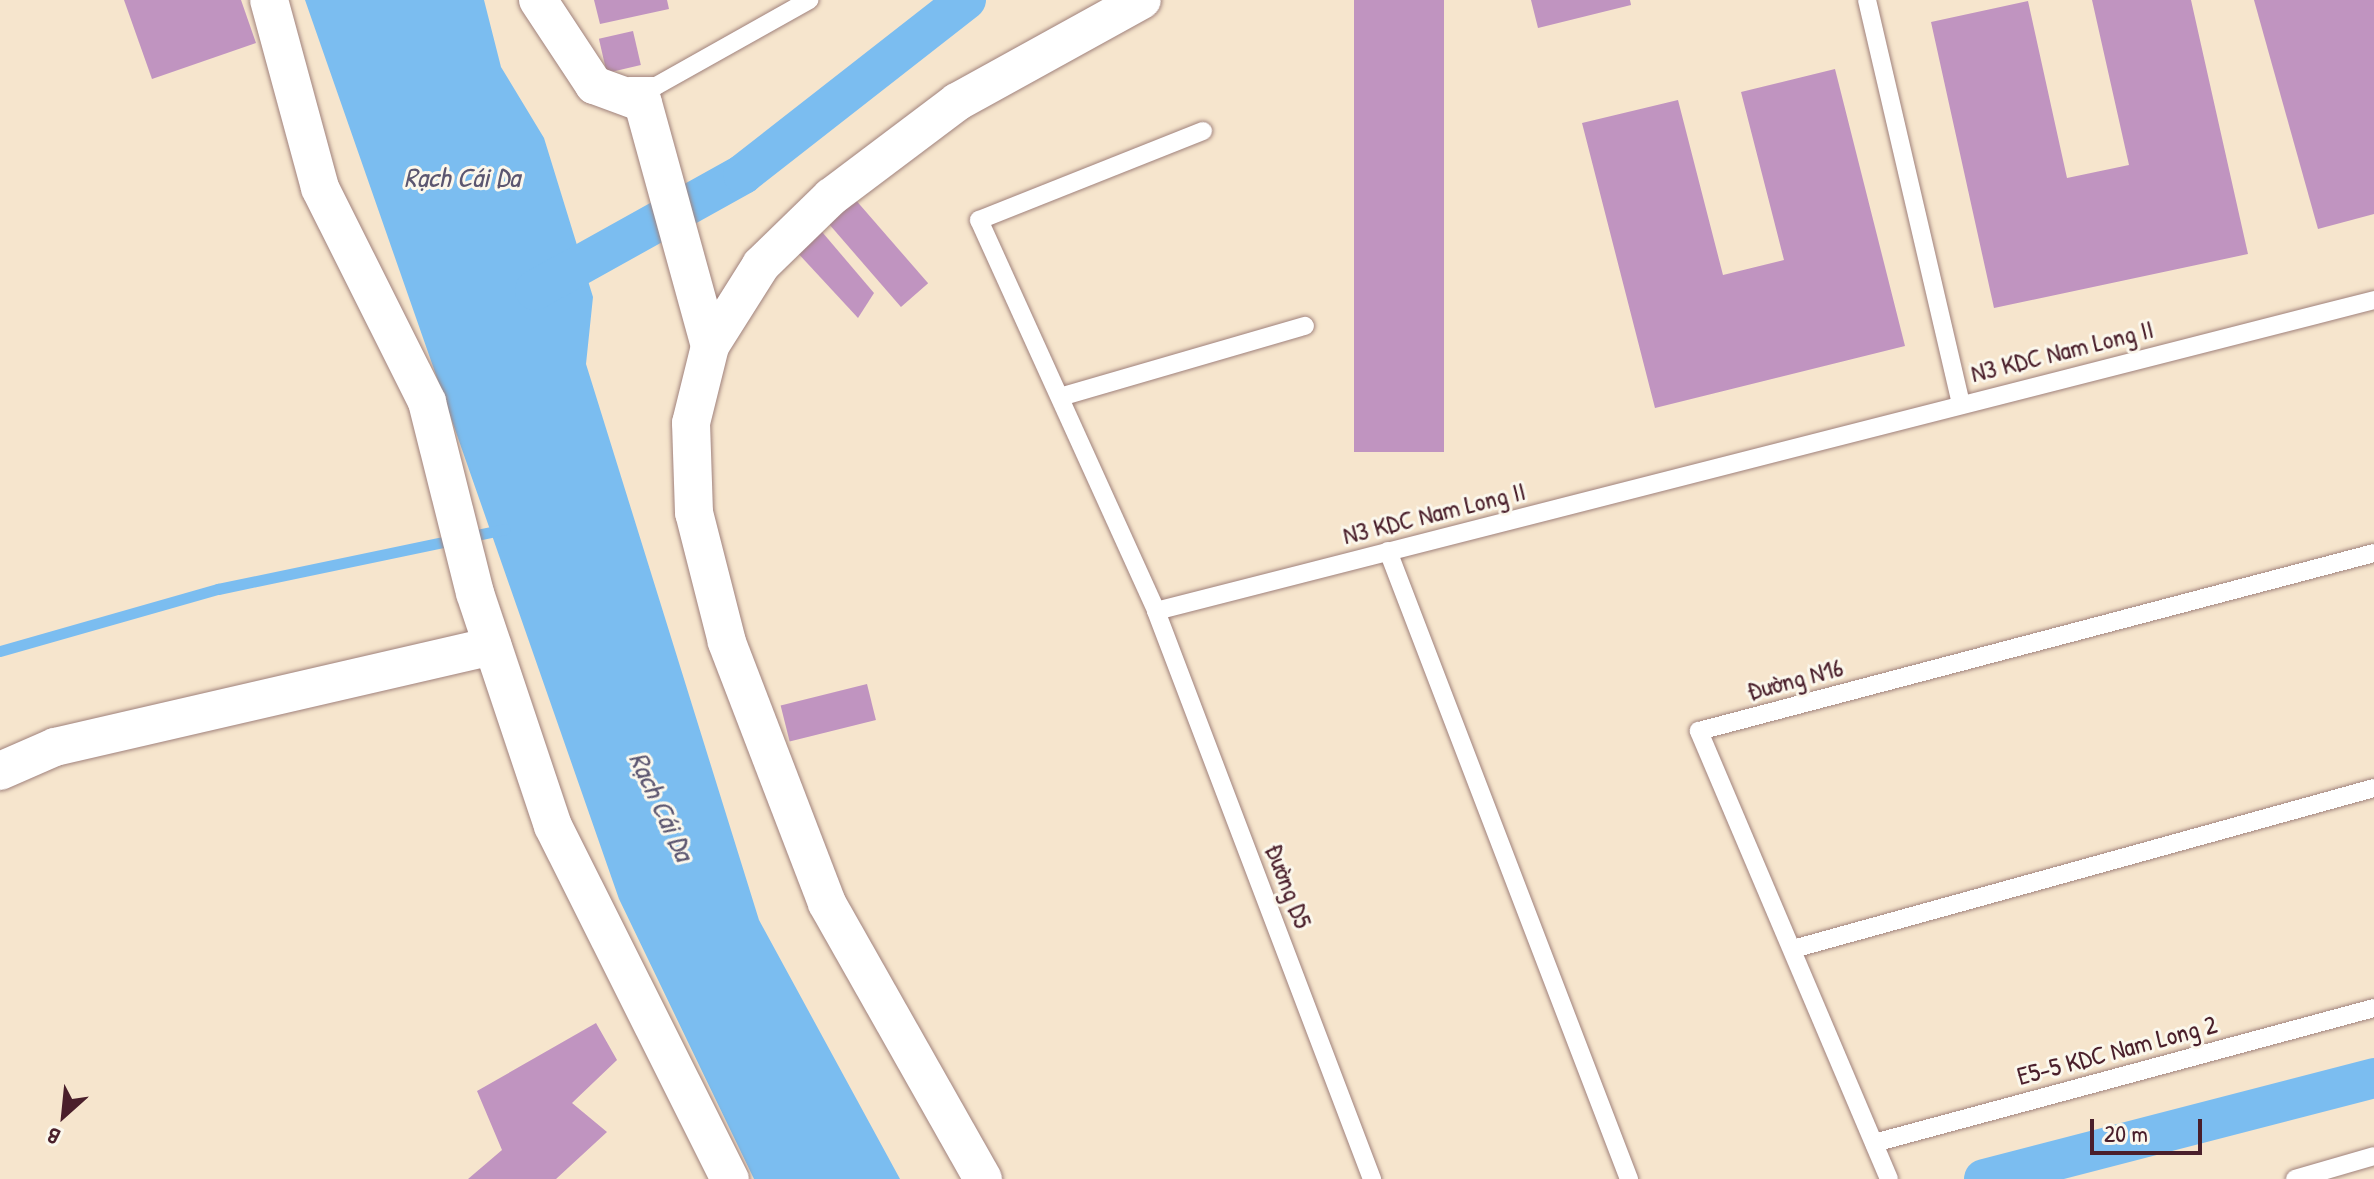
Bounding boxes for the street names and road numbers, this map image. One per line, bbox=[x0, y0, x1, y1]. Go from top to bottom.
street label: N3 KDC Nam Long II bbox=[1968, 313, 2156, 389]
street label: N3 KDC Nam Long II bbox=[1340, 475, 1528, 551]
street label: Đường N16 bbox=[1744, 651, 1846, 707]
street label: Đường D5 bbox=[1259, 839, 1319, 933]
street label: E5-5 KDC Nam Long 2 bbox=[2014, 1008, 2220, 1092]

